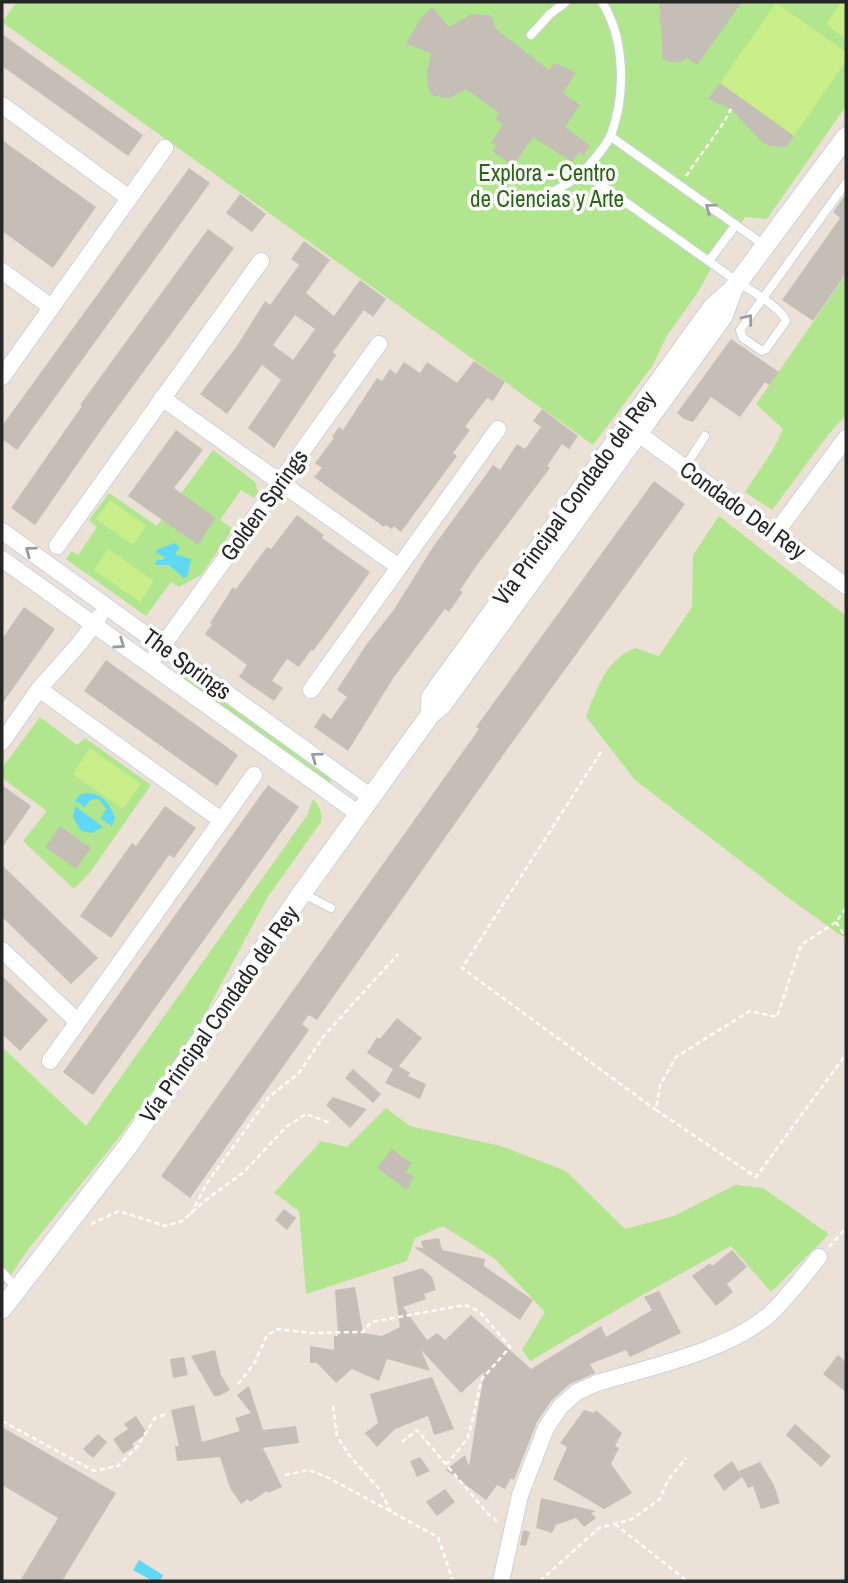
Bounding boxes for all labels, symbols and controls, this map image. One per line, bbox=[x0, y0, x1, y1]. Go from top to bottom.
park label: Explora - Centro de Ciencias y Arte bbox=[470, 157, 624, 214]
one-way arrow bbox=[705, 204, 718, 216]
one-way arrow bbox=[740, 314, 753, 327]
street label: Vía Principal Condado del Rey bbox=[485, 384, 662, 611]
street label: Golden Springs bbox=[213, 443, 315, 567]
street label: Condado Del Rey bbox=[674, 453, 813, 566]
one-way arrow bbox=[25, 547, 38, 559]
street label: The Springs bbox=[137, 621, 238, 706]
one-way arrow bbox=[112, 636, 125, 648]
one-way arrow bbox=[311, 753, 324, 765]
street label: Vía Principal Condado del Rey bbox=[132, 898, 306, 1129]

